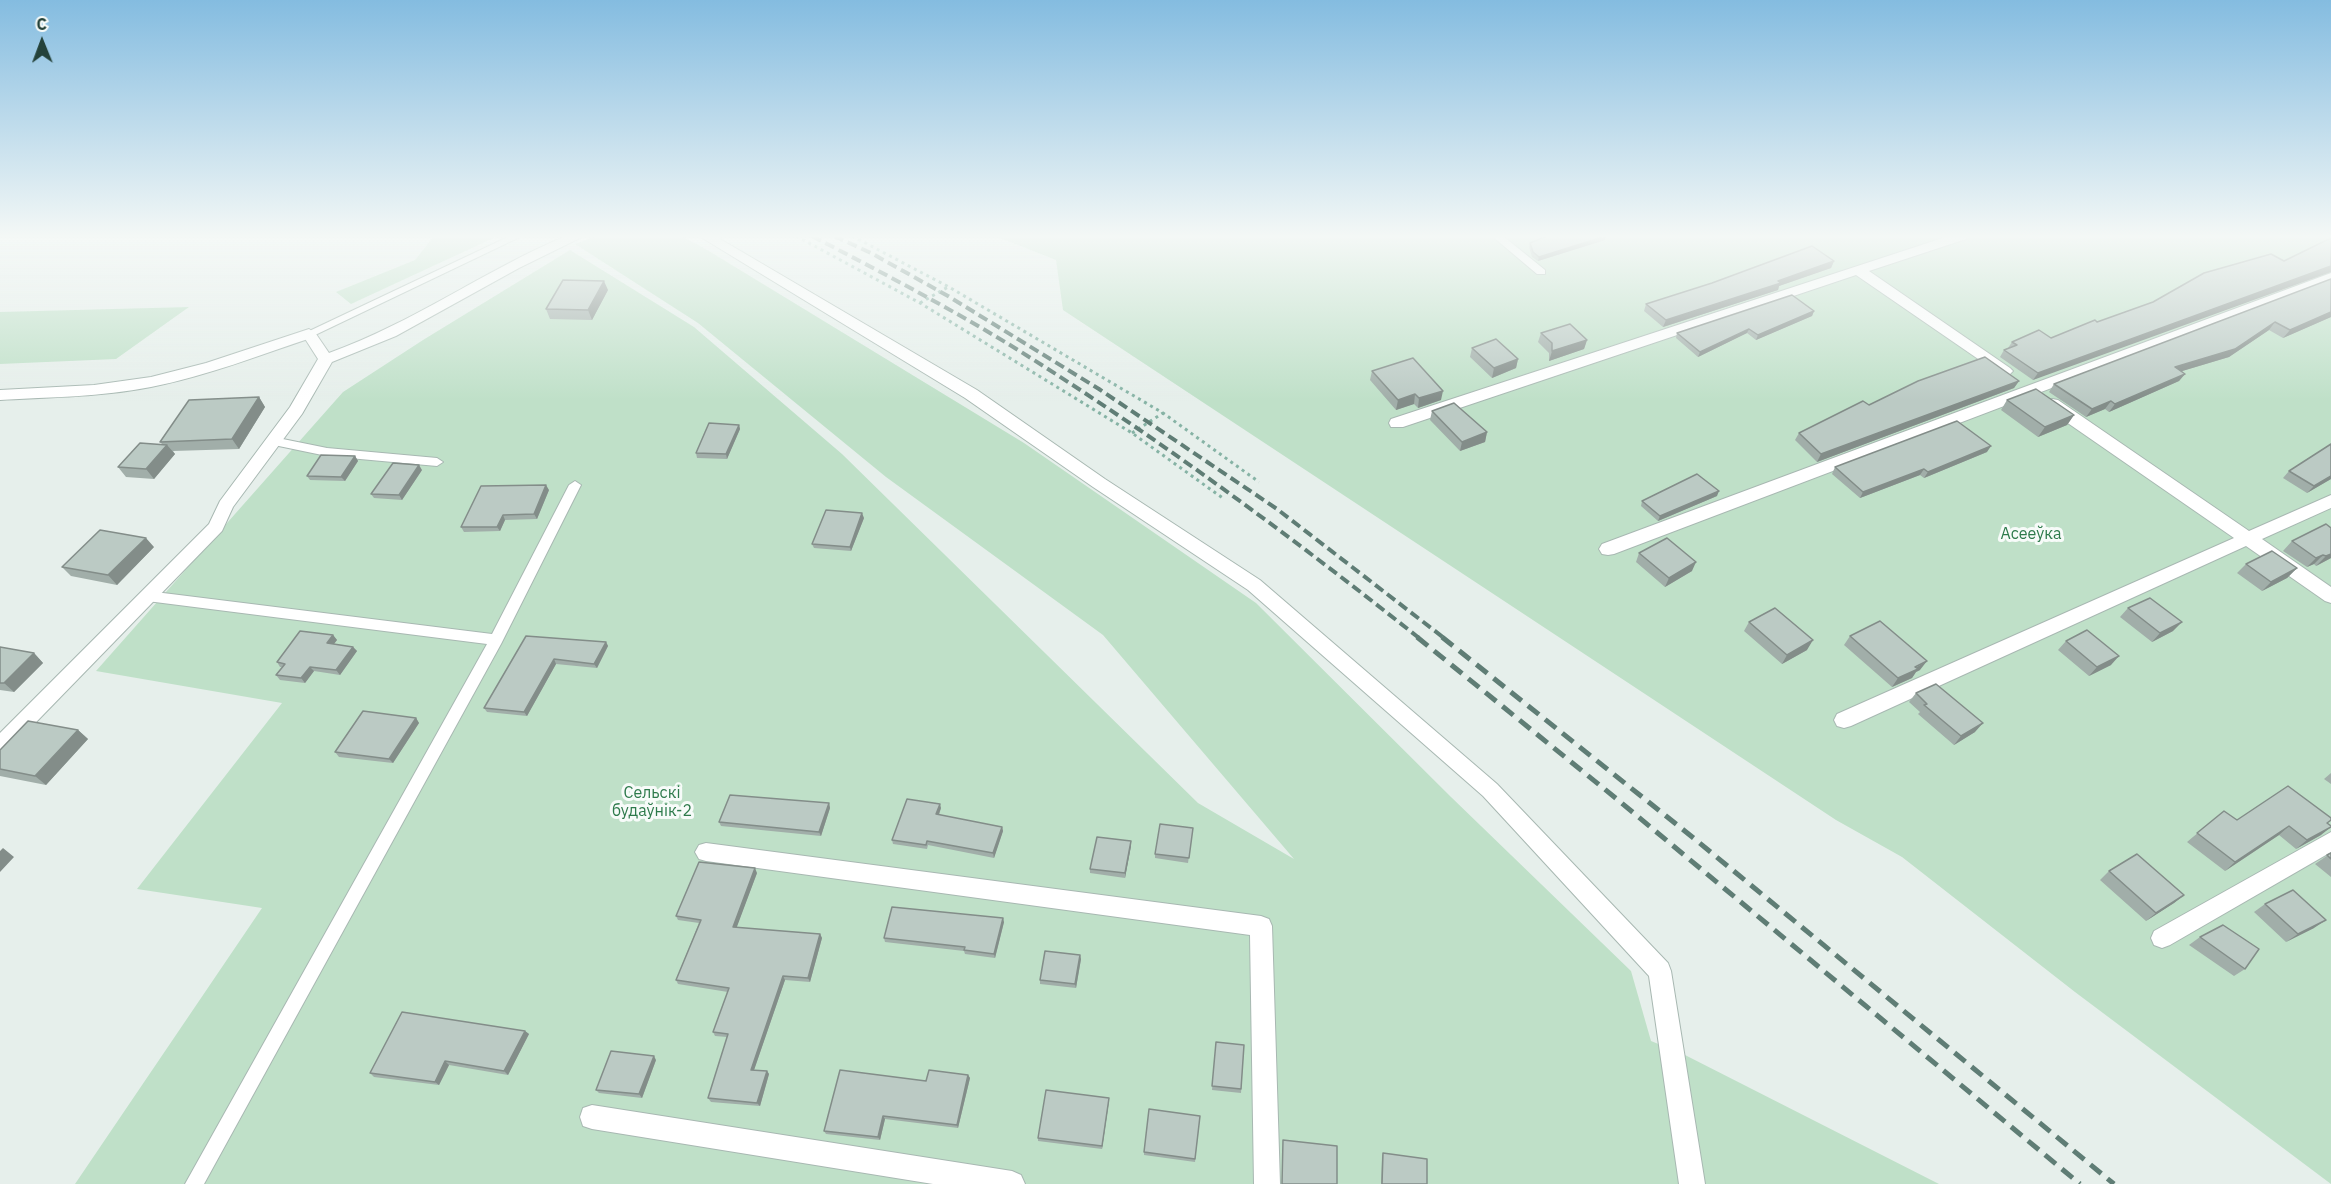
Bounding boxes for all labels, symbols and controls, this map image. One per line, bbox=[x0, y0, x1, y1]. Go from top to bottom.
north arrow bbox=[12, 12, 72, 72]
text: С bbox=[36, 14, 47, 34]
park label: Асееўка bbox=[2001, 524, 2061, 544]
park label: Сельскі будаўнік-2 bbox=[612, 783, 692, 821]

